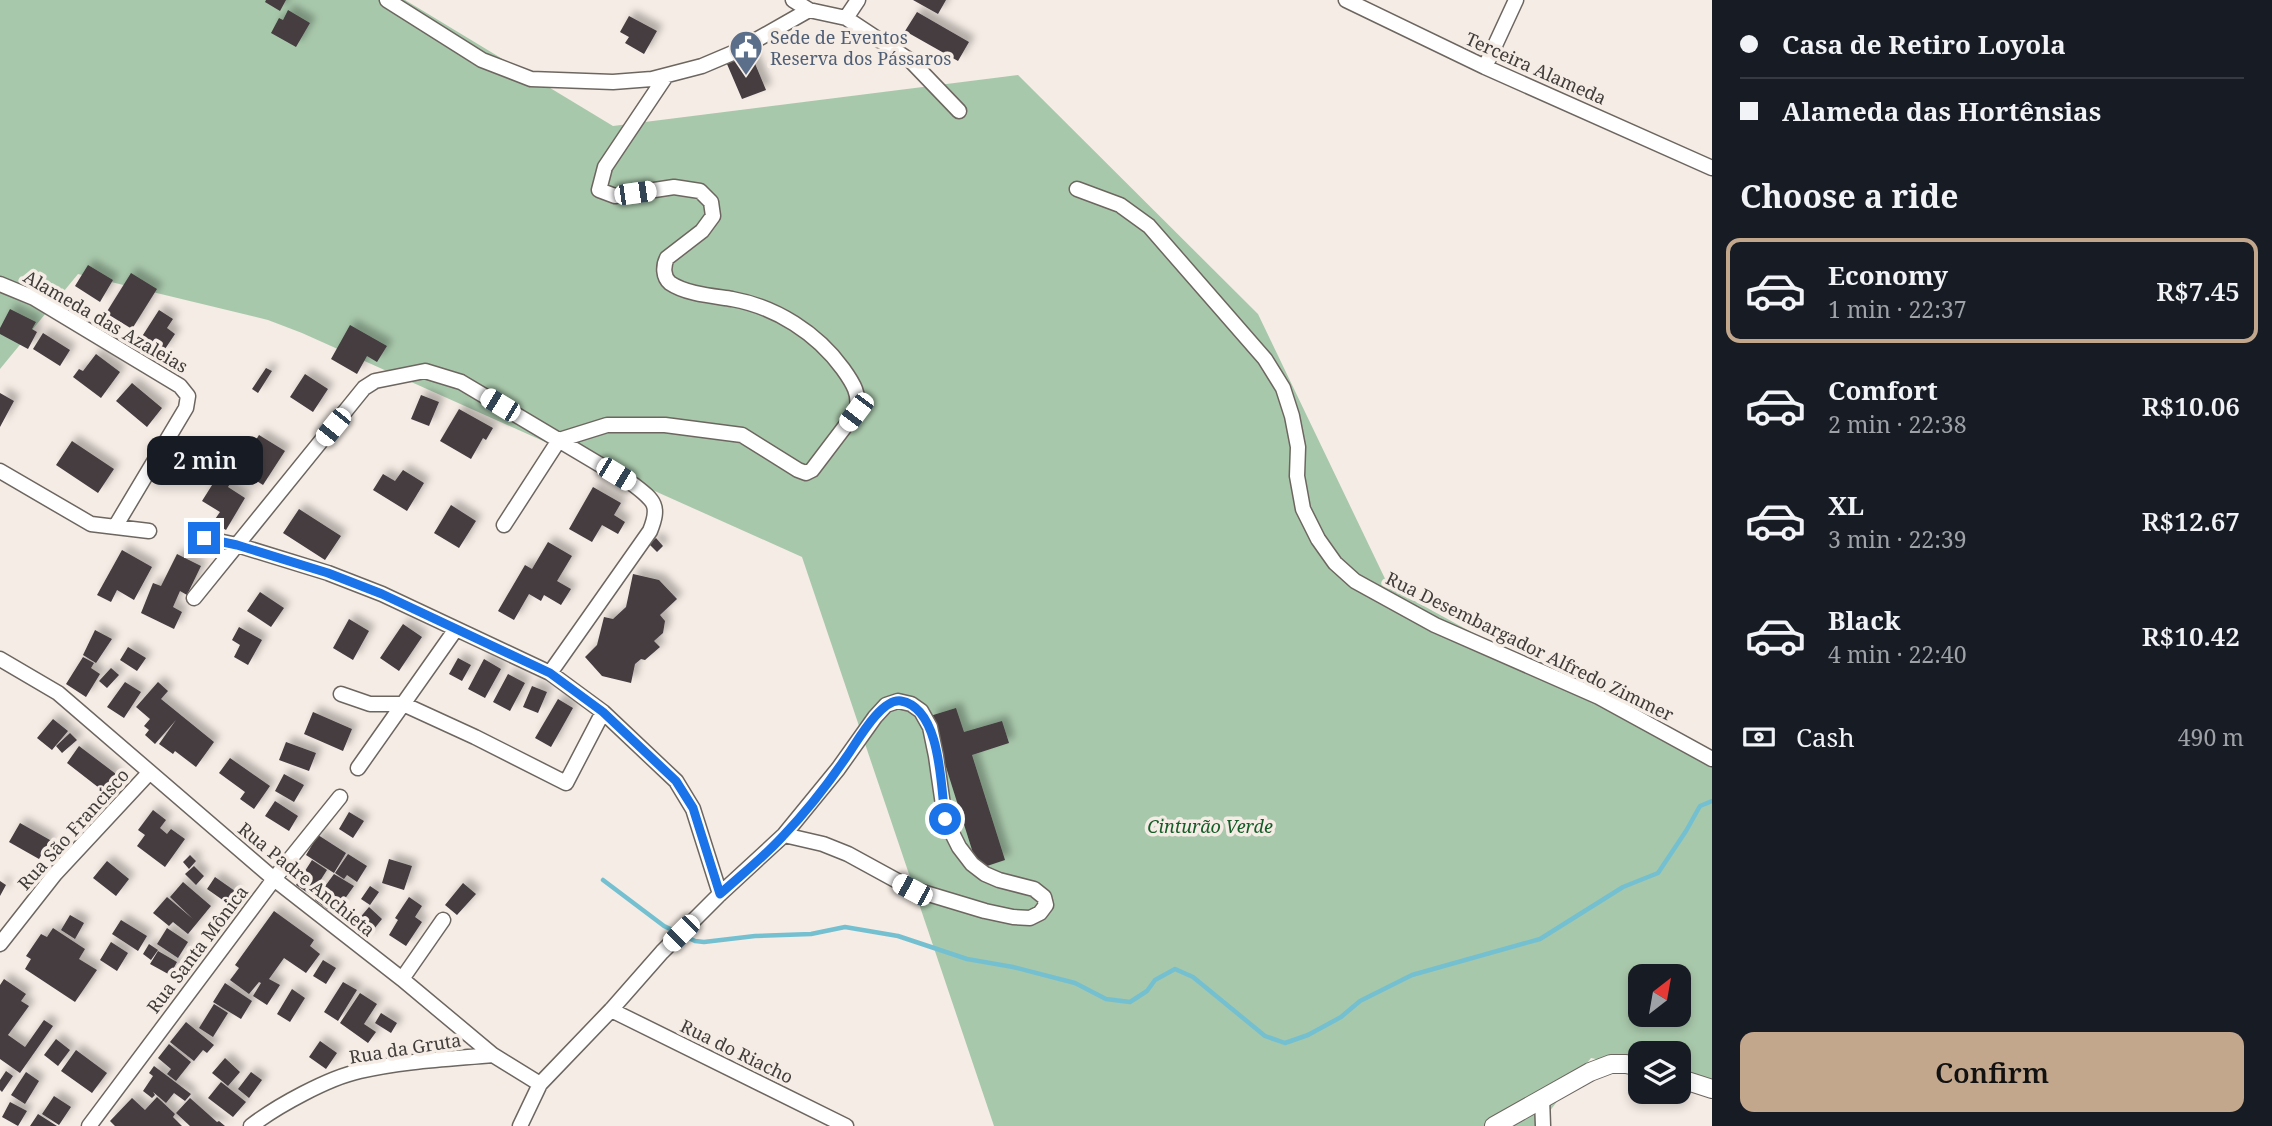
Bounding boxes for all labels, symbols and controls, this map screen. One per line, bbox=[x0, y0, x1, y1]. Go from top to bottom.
place label: Sede de Eventos Reserva dos Pássaros bbox=[770, 25, 952, 70]
street label: Terceira Alameda bbox=[1462, 26, 1610, 110]
text: Casa de Retiro Loyola bbox=[1782, 26, 2066, 62]
public building icon: Sede de Eventos Reserva dos Pássaros bbox=[727, 28, 765, 77]
text: Alameda das Hortênsias bbox=[1782, 93, 2101, 129]
text: Choose a ride bbox=[1740, 174, 1959, 217]
car bbox=[613, 180, 658, 206]
text: Economy bbox=[1828, 257, 1948, 293]
icon: car bbox=[1744, 259, 1807, 322]
street label: Alameda das Azaleias bbox=[19, 264, 193, 378]
text: R$7.45 bbox=[2156, 273, 2240, 309]
text: 1 min · 22:37 bbox=[1828, 293, 1966, 325]
text: Comfort bbox=[1828, 372, 1938, 408]
icon: car bbox=[1744, 374, 1807, 437]
car bbox=[477, 385, 524, 425]
text: R$10.06 bbox=[2142, 388, 2240, 424]
car bbox=[835, 389, 878, 435]
car bbox=[312, 404, 355, 450]
text: 2 min · 22:38 bbox=[1828, 408, 1966, 440]
callout: 2 min bbox=[146, 436, 262, 486]
text: 2 min bbox=[173, 444, 237, 476]
car bbox=[593, 454, 640, 494]
text: XL bbox=[1828, 487, 1864, 523]
icon: car bbox=[1744, 489, 1807, 552]
text: R$12.67 bbox=[2142, 503, 2240, 539]
route end bbox=[188, 522, 220, 554]
text: 3 min · 22:39 bbox=[1828, 523, 1966, 555]
street label: Rua Desembargador Alfredo Zimmer bbox=[1382, 566, 1678, 727]
text: Black bbox=[1828, 602, 1901, 638]
icon: car bbox=[1744, 604, 1807, 667]
text: R$10.42 bbox=[2142, 618, 2240, 654]
text: 4 min · 22:40 bbox=[1828, 638, 1966, 670]
icon: cash bbox=[1740, 718, 1778, 756]
text: Cash bbox=[1796, 719, 1855, 755]
text: 490 m bbox=[2178, 721, 2244, 753]
street label: Rua São Francisco bbox=[12, 763, 134, 895]
route start bbox=[929, 803, 961, 835]
park label: Cinturão Verde bbox=[1147, 814, 1273, 838]
street label: Rua Padre Anchieta bbox=[234, 816, 380, 942]
car bbox=[889, 871, 936, 909]
street label: Rua Santa Mônica bbox=[141, 880, 253, 1018]
car bbox=[659, 911, 704, 955]
north arrow bbox=[1628, 964, 1690, 1027]
map controls bbox=[1628, 964, 1691, 1104]
street label: Rua do Riacho bbox=[677, 1013, 797, 1089]
street label: Rua da Gruta bbox=[347, 1027, 463, 1069]
button: Confirm bbox=[1740, 1032, 2244, 1112]
button: layers bbox=[1628, 1041, 1691, 1104]

